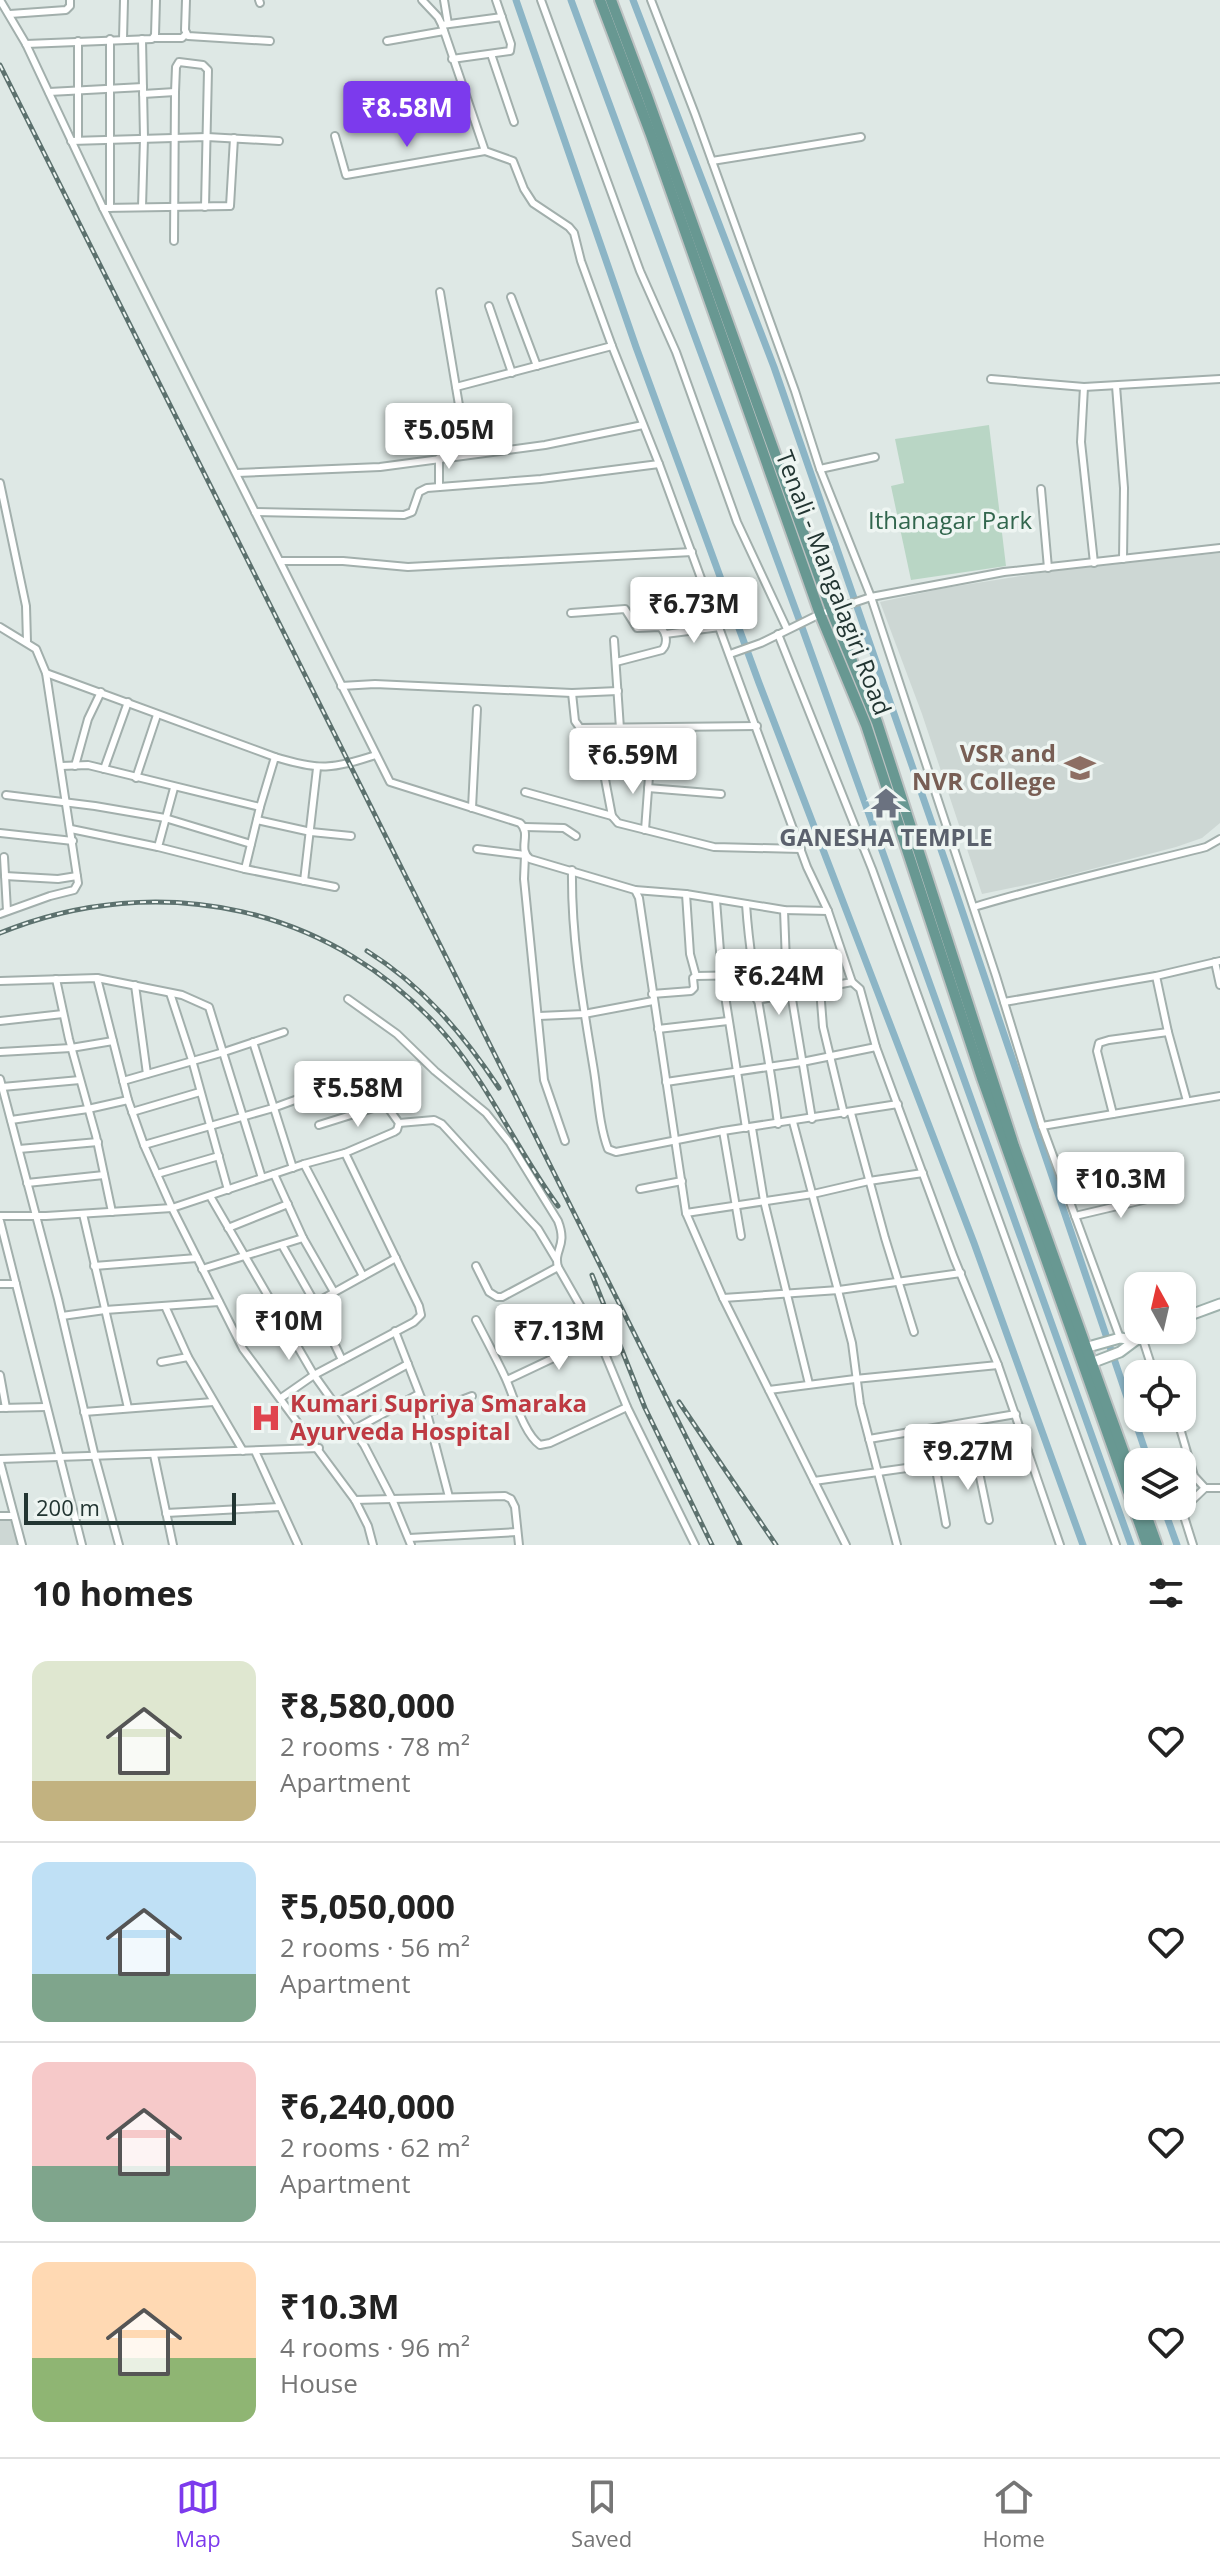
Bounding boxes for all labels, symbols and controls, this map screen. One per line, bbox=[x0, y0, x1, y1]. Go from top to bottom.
pin: ₹8.58M bbox=[342, 81, 472, 149]
text: ₹8.58M bbox=[361, 89, 453, 125]
pin: ₹5.05M bbox=[384, 403, 514, 471]
text: ₹5.05M bbox=[403, 411, 495, 447]
street label: Tenali - Mangalagiri Road bbox=[769, 445, 900, 720]
park label: Ithanagar Park bbox=[868, 503, 1032, 536]
pin: ₹6.73M bbox=[629, 577, 759, 645]
text: ₹6.73M bbox=[648, 585, 740, 621]
pin: ₹6.59M bbox=[568, 728, 698, 796]
text: ₹6.59M bbox=[587, 736, 679, 772]
place label: VSR and NVR College bbox=[912, 736, 1056, 797]
school or university icon: VSR and NVR College bbox=[1063, 751, 1097, 785]
temple icon: GANESHA TEMPLE bbox=[869, 786, 903, 820]
place label: GANESHA TEMPLE bbox=[779, 820, 993, 853]
pin: ₹6.24M bbox=[714, 949, 844, 1017]
text: ₹6.24M bbox=[733, 957, 825, 993]
pin: ₹5.58M bbox=[293, 1061, 423, 1129]
text: ₹5.58M bbox=[312, 1069, 404, 1105]
pin: ₹10.3M bbox=[1056, 1152, 1186, 1220]
text: ₹10.3M bbox=[1075, 1160, 1167, 1196]
north arrow bbox=[1124, 1272, 1196, 1344]
map controls bbox=[1124, 1272, 1196, 1520]
pin: ₹10M bbox=[242, 1294, 336, 1362]
text: ₹10M bbox=[254, 1302, 324, 1338]
pin: ₹7.13M bbox=[494, 1304, 624, 1372]
text: ₹7.13M bbox=[513, 1312, 605, 1348]
button: locate bbox=[1124, 1360, 1196, 1432]
place label: Kumari Supriya Smaraka Ayurveda Hospital bbox=[290, 1386, 587, 1447]
hospital icon: Kumari Supriya Smaraka Ayurveda Hospital bbox=[249, 1401, 283, 1435]
pin: ₹9.27M bbox=[903, 1424, 1033, 1492]
text: ₹9.27M bbox=[922, 1432, 1014, 1468]
button: layers bbox=[1124, 1448, 1196, 1520]
scale bar bbox=[24, 1489, 236, 1525]
text: 200 m bbox=[36, 1492, 100, 1522]
text: 10 homes bbox=[32, 1570, 193, 1616]
icon: filters bbox=[1144, 1571, 1188, 1615]
text: ₹8,580,000 bbox=[280, 1682, 455, 1728]
icon: home bbox=[96, 1693, 192, 1789]
icon: heart bbox=[1144, 1719, 1188, 1763]
text: 2 rooms · 78 m² bbox=[280, 1728, 470, 1764]
text: Apartment bbox=[280, 1764, 411, 1800]
text: ₹5,050,000 bbox=[280, 1883, 455, 1929]
icon: home bbox=[96, 1894, 192, 1990]
icon: heart bbox=[1144, 1920, 1188, 1964]
text: 2 rooms · 56 m² bbox=[280, 1929, 470, 1965]
text: Apartment bbox=[280, 1965, 411, 2001]
text: ₹6,240,000 bbox=[280, 2083, 455, 2129]
icon: home bbox=[96, 2094, 192, 2190]
icon: heart bbox=[1144, 2120, 1188, 2164]
text: 2 rooms · 62 m² bbox=[280, 2129, 470, 2165]
text: Apartment bbox=[280, 2165, 411, 2201]
text: ₹10.3M bbox=[280, 2283, 400, 2329]
icon: home bbox=[96, 2294, 192, 2390]
icon: heart bbox=[1144, 2320, 1188, 2364]
text: 4 rooms · 96 m² bbox=[280, 2329, 470, 2365]
text: House bbox=[280, 2365, 358, 2401]
tab: Map bbox=[175, 2475, 221, 2553]
tab: Saved bbox=[571, 2475, 632, 2553]
tab: Home bbox=[983, 2475, 1045, 2553]

